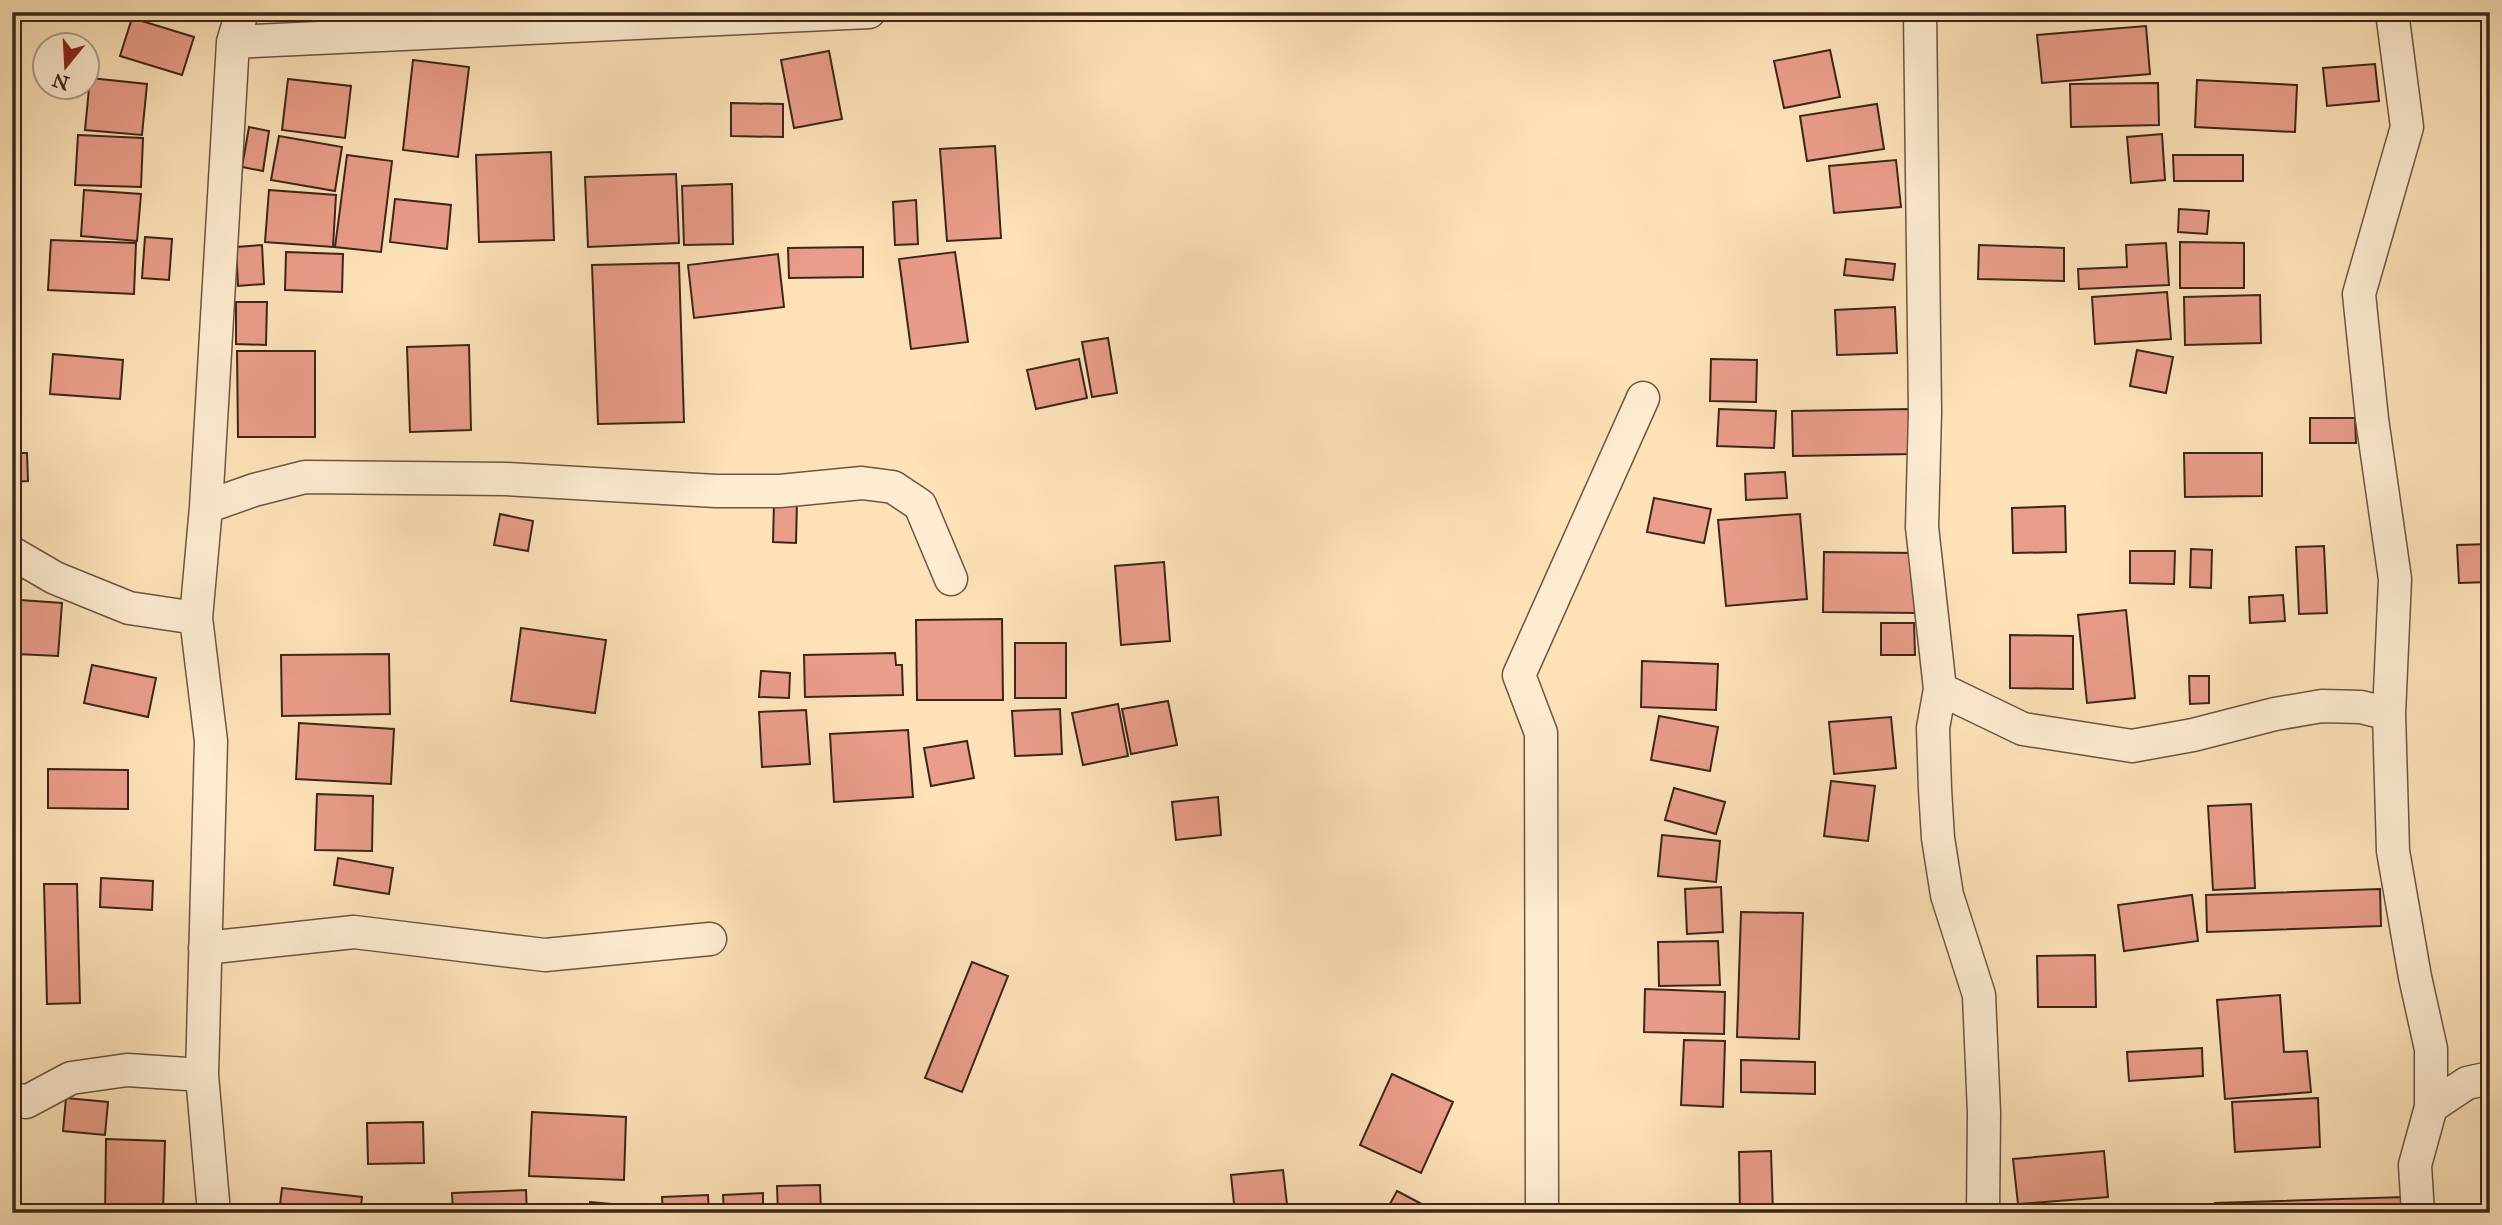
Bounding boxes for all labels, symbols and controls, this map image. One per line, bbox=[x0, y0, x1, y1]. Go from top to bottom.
north arrow bbox=[32, 32, 102, 102]
text: N bbox=[50, 68, 72, 95]

